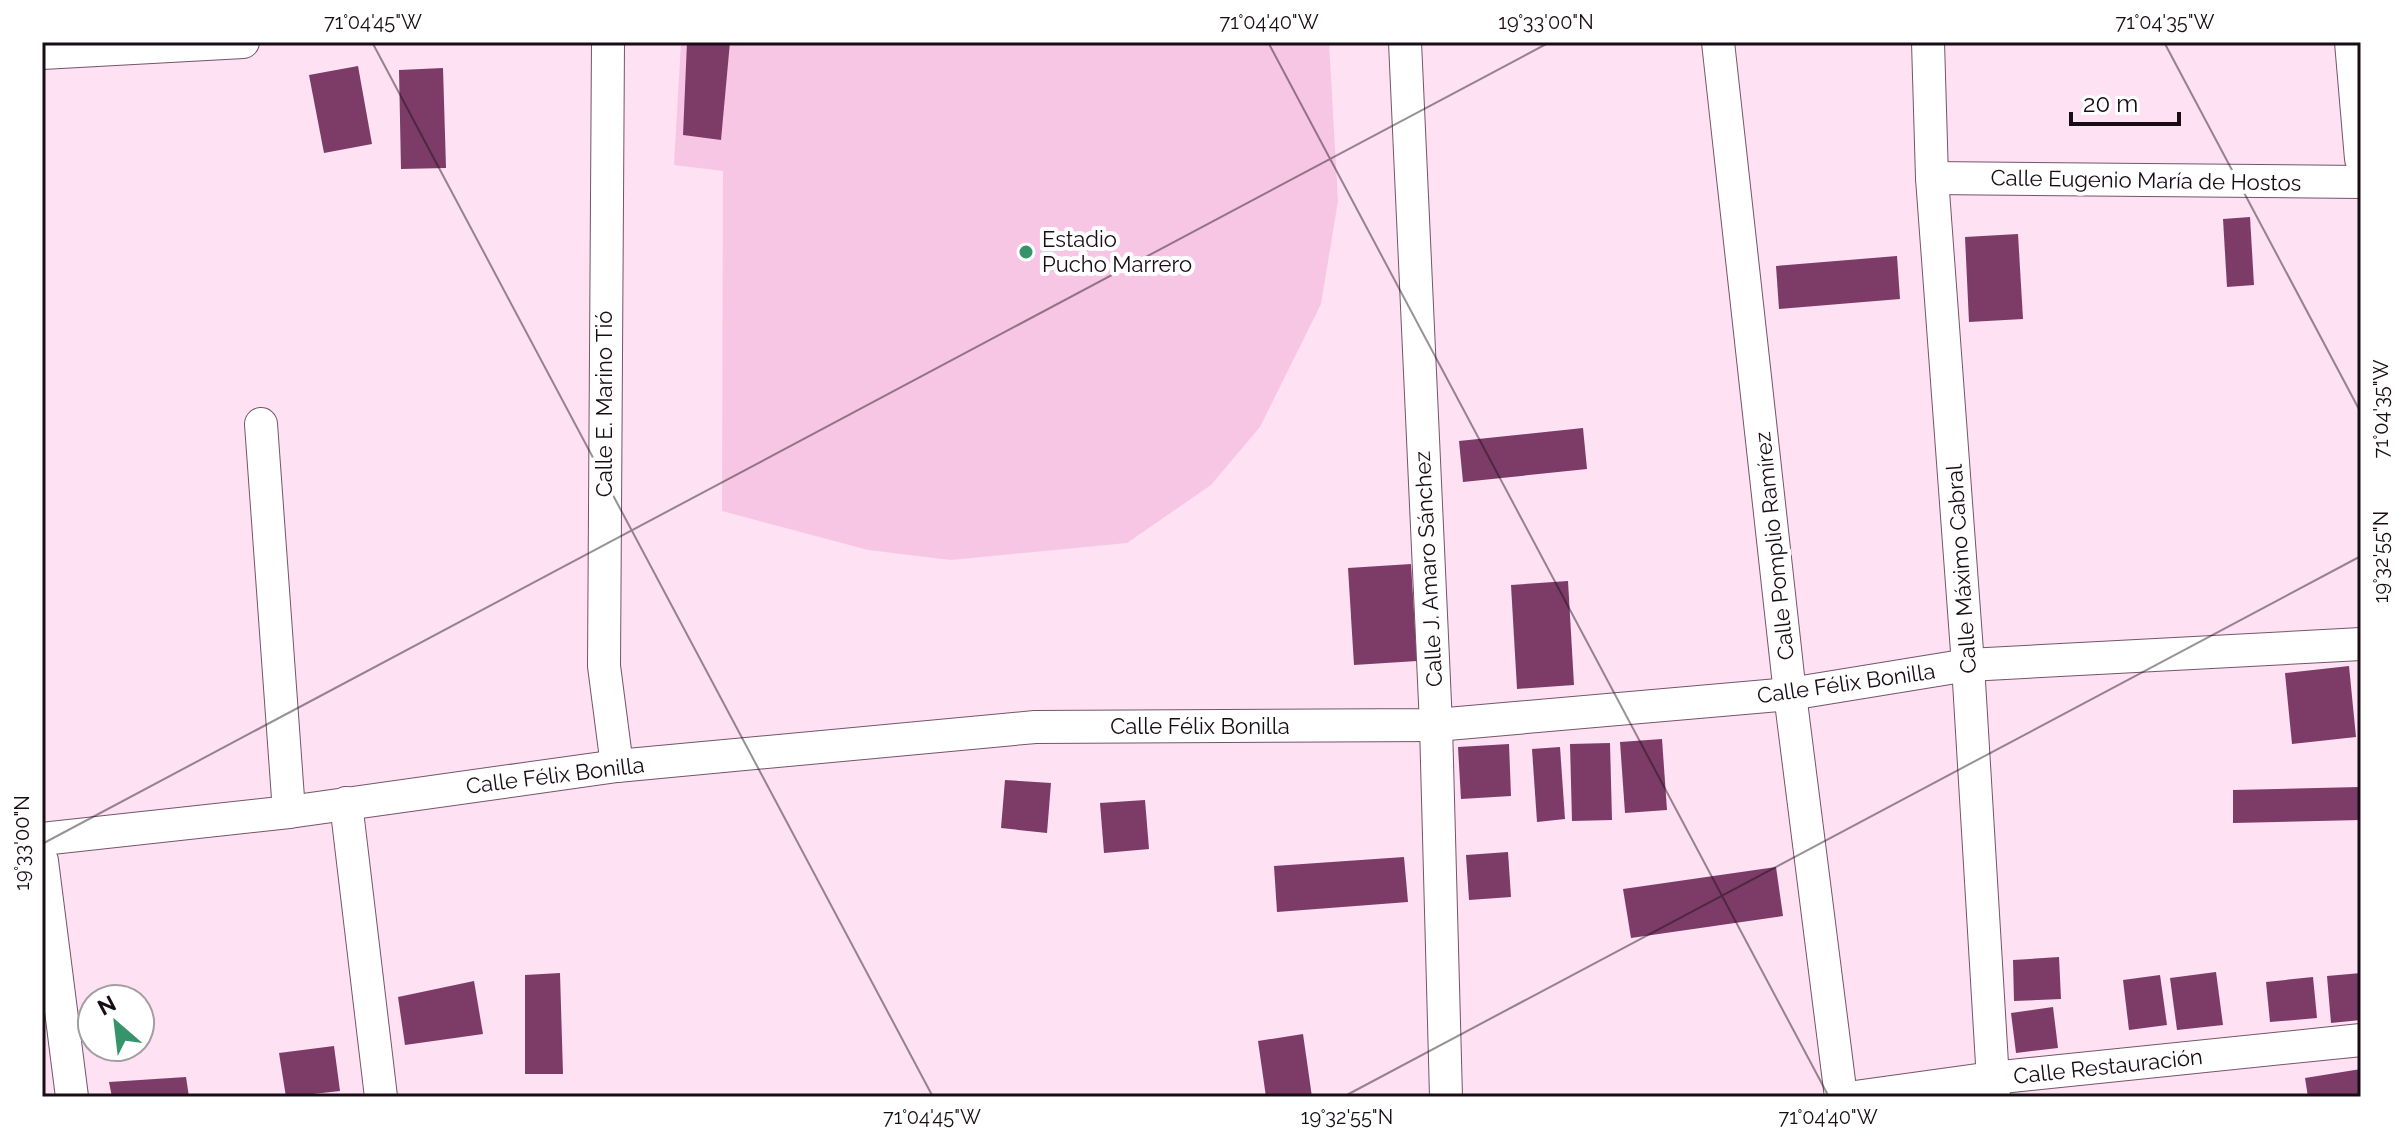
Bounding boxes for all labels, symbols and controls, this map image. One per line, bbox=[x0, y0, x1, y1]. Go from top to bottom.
text: 71°04'45"W bbox=[324, 10, 422, 34]
text: 71°04'40"W bbox=[1219, 10, 1319, 34]
text: 19°33'00"N bbox=[1498, 10, 1594, 34]
text: 71°04'35"W bbox=[2116, 10, 2215, 34]
scale bar bbox=[2071, 76, 2179, 126]
text: 20 m bbox=[2083, 89, 2138, 118]
street label: Calle Eugenio María de Hostos bbox=[1990, 164, 2302, 196]
place label: Estadio Pucho Marrero bbox=[1042, 226, 1192, 277]
marker: Estadio Pucho Marrero bbox=[1017, 243, 1035, 261]
street label: Calle E. Marino Tió bbox=[591, 311, 617, 497]
text: 71°04'35"W bbox=[2369, 359, 2393, 459]
street label: Calle Pomplio Ramírez bbox=[1749, 430, 1799, 662]
street label: Calle J. Amaro Sánchez bbox=[1409, 450, 1447, 688]
street label: Calle Máximo Cabral bbox=[1941, 463, 1981, 675]
text: 19°32'55"N bbox=[2369, 511, 2393, 603]
street label: Calle Félix Bonilla bbox=[1755, 658, 1937, 708]
street label: Calle Félix Bonilla bbox=[1110, 713, 1290, 739]
street label: Calle Félix Bonilla bbox=[464, 751, 646, 799]
text: 19°33'00"N bbox=[10, 795, 34, 891]
north arrow bbox=[76, 983, 156, 1063]
text: N bbox=[93, 990, 120, 1021]
street label: Calle Restauración bbox=[2012, 1043, 2204, 1089]
text: 71°04'45"W bbox=[883, 1105, 981, 1129]
text: 19°32'55"N bbox=[1301, 1105, 1393, 1129]
text: 71°04'40"W bbox=[1778, 1105, 1878, 1129]

